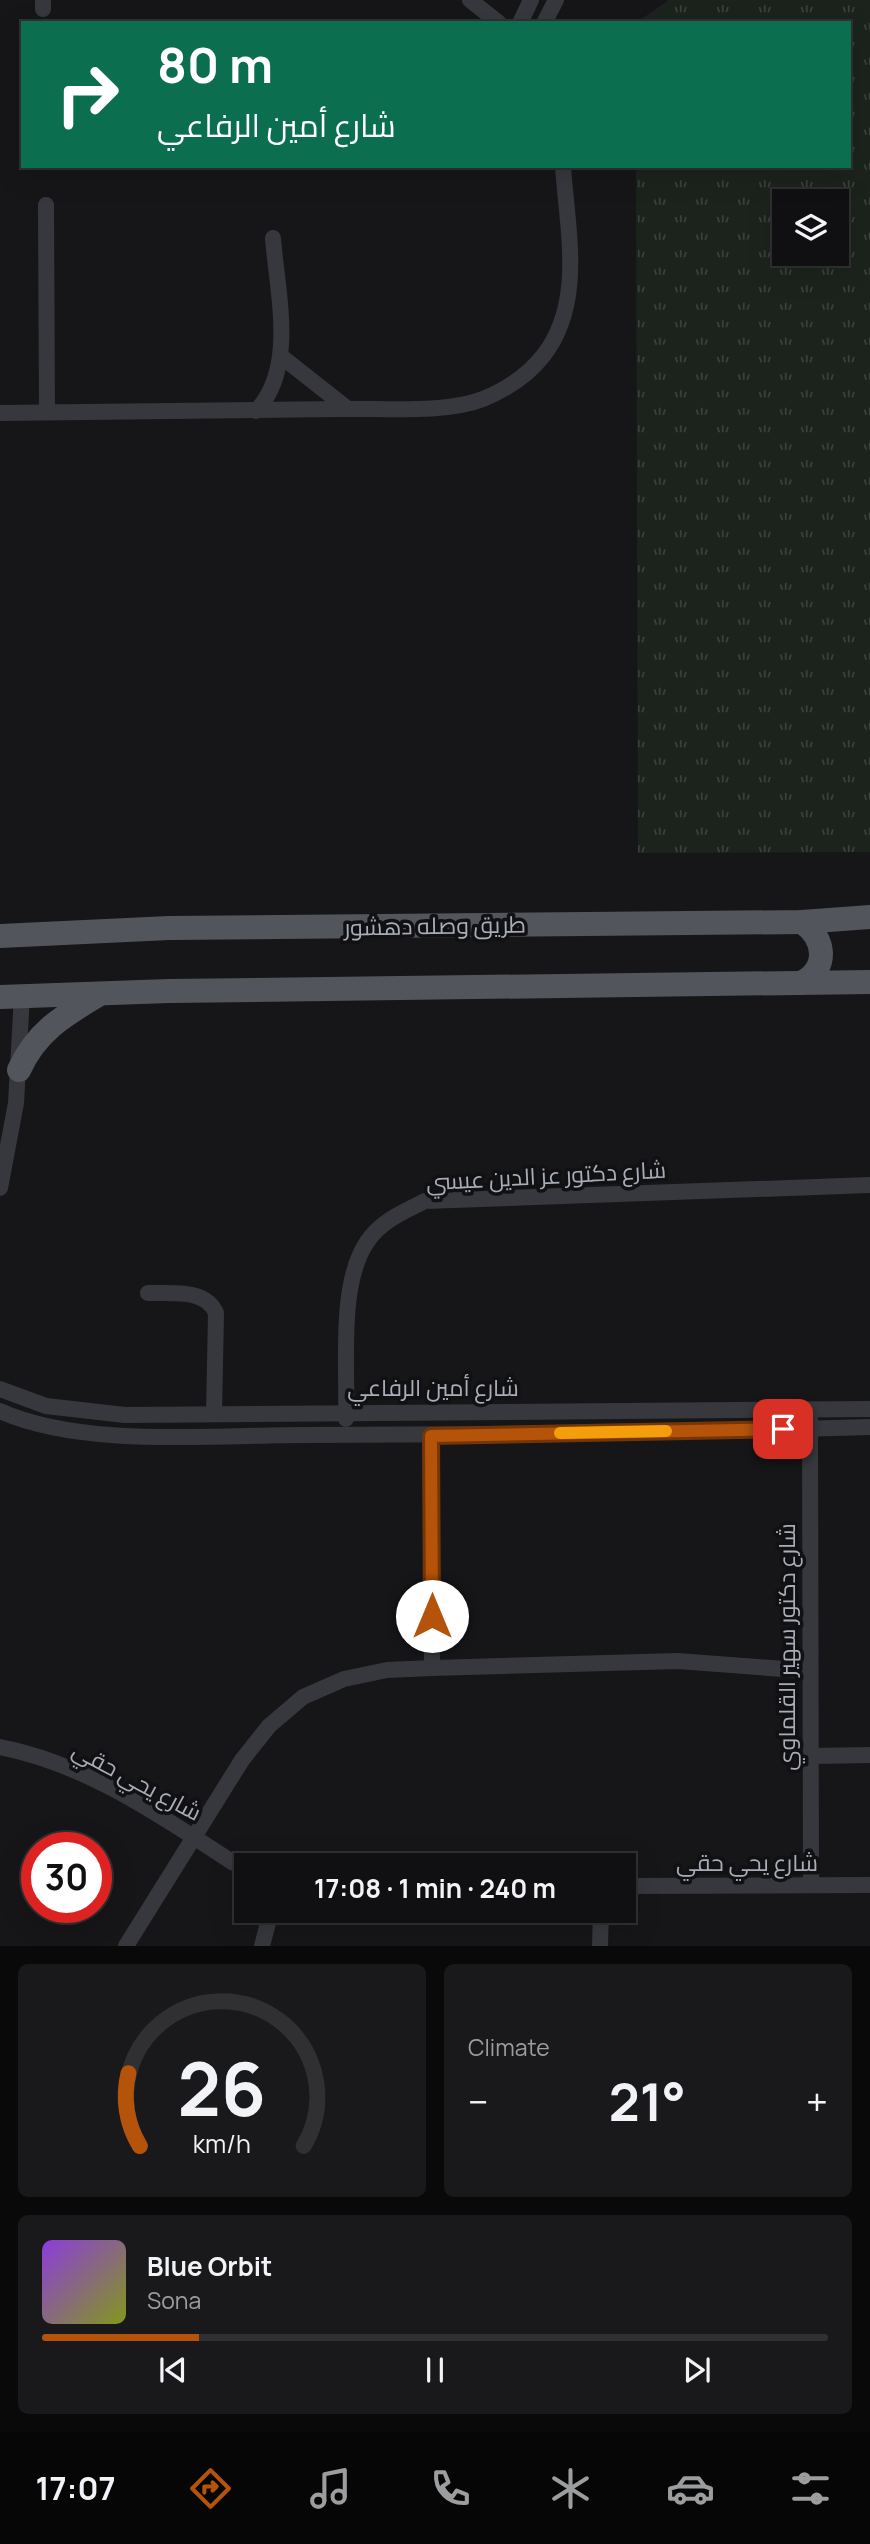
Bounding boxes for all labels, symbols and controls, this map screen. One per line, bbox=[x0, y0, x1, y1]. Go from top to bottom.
text: 80 m bbox=[157, 31, 273, 98]
icon: right bbox=[42, 49, 133, 140]
text: شارع أمين الرفاعي bbox=[157, 103, 396, 147]
map controls bbox=[772, 189, 849, 266]
button: layers bbox=[772, 189, 849, 266]
street label: طريق وصله دهشور bbox=[342, 907, 526, 943]
street label: شارع دكتور عز الدين عيسي bbox=[425, 1153, 667, 1199]
street label: شارع أمين الرفاعي bbox=[347, 1371, 519, 1406]
pin bbox=[753, 1399, 813, 1459]
icon: arrive bbox=[764, 1410, 802, 1448]
street label: شارع دكتور سهير القلماوي bbox=[770, 1523, 805, 1771]
position arrow bbox=[395, 1579, 469, 1653]
street label: شارع يحي حقي bbox=[66, 1733, 208, 1830]
speed limit sign: 30 bbox=[21, 1832, 112, 1923]
street label: شارع يحي حقي bbox=[676, 1846, 818, 1881]
text: 17:08 · 1 min · 240 m bbox=[314, 1870, 556, 1906]
text: Climate bbox=[468, 2031, 550, 2063]
text: 26 bbox=[178, 2039, 266, 2139]
text: 21° bbox=[609, 2066, 686, 2137]
text: − bbox=[468, 2075, 489, 2127]
text: + bbox=[806, 2075, 828, 2127]
text: km/h bbox=[193, 2126, 251, 2161]
text: Blue Orbit bbox=[147, 2248, 272, 2284]
text: Sona bbox=[147, 2284, 201, 2316]
icon: previous bbox=[154, 2351, 192, 2389]
icon: pause bbox=[416, 2351, 454, 2389]
icon: next bbox=[678, 2351, 716, 2389]
icon: directions bbox=[186, 2464, 235, 2513]
icon: music bbox=[306, 2464, 355, 2513]
icon: phone bbox=[426, 2464, 475, 2513]
icon: climate bbox=[546, 2464, 595, 2513]
icon: car bbox=[666, 2464, 715, 2513]
icon: filters bbox=[786, 2464, 835, 2513]
text: 17:07 bbox=[35, 2466, 116, 2510]

